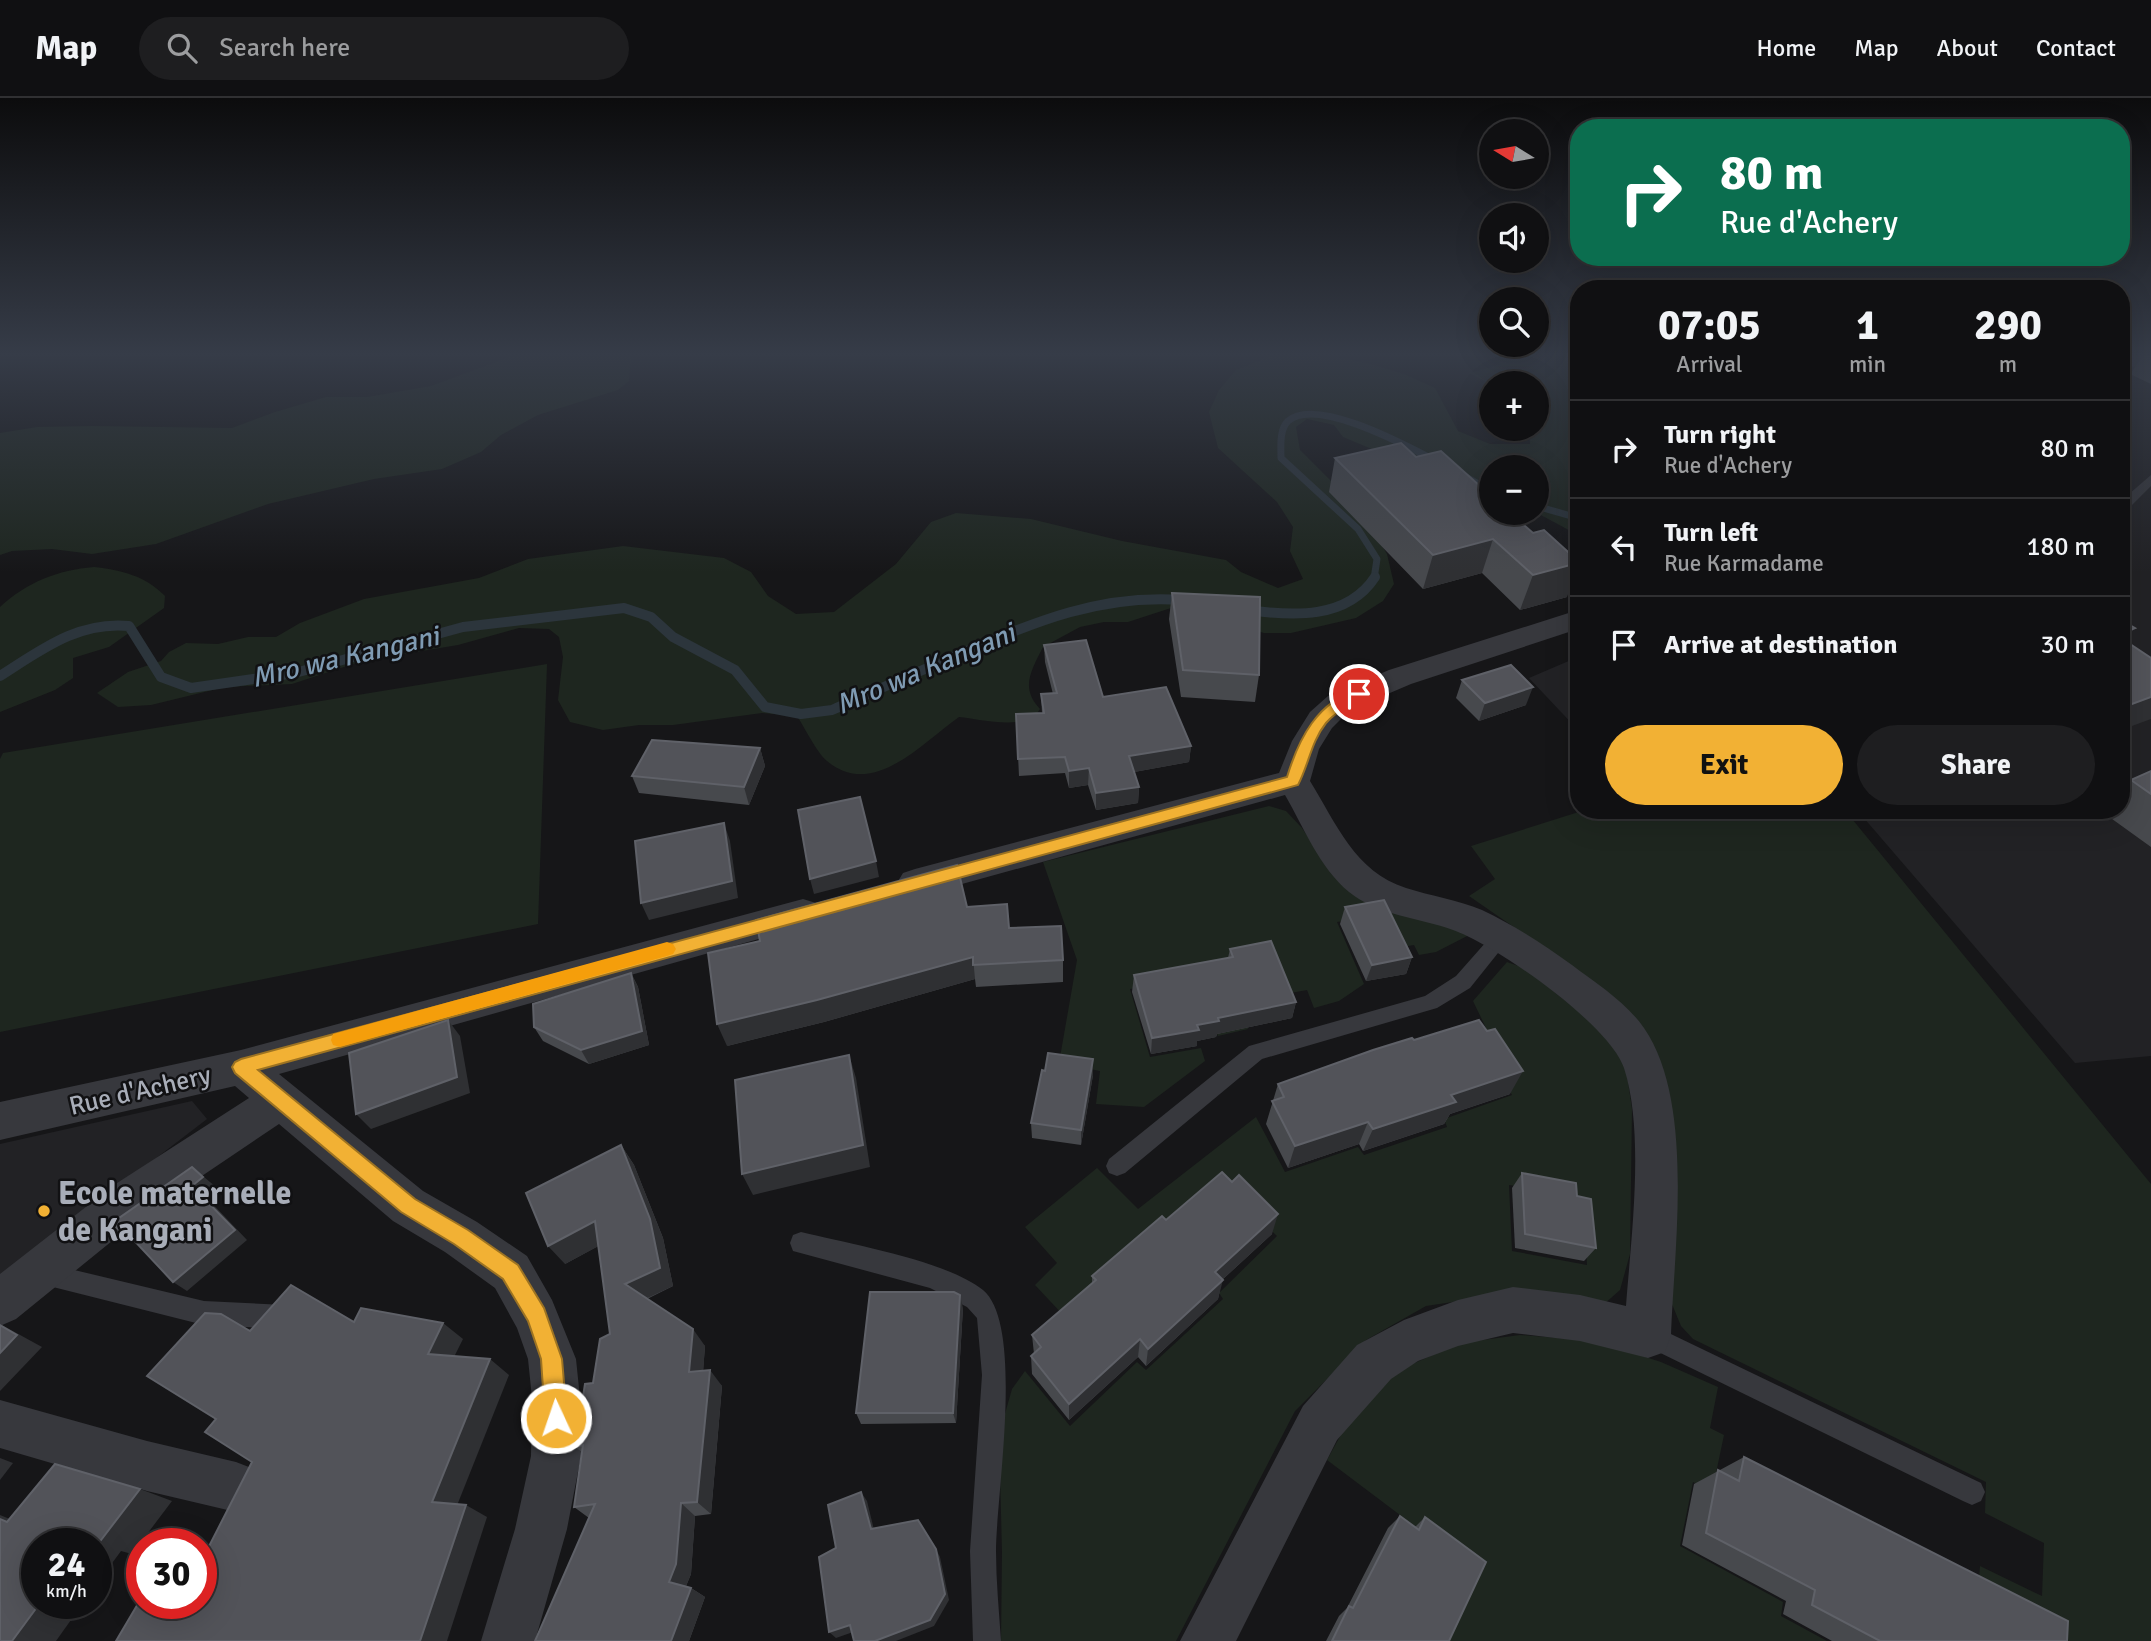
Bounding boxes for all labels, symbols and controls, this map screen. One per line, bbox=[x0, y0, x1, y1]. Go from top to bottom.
search box bbox=[139, 17, 629, 80]
text: Map bbox=[35, 28, 97, 69]
icon: search bbox=[163, 29, 201, 67]
text: Search here bbox=[219, 32, 350, 64]
text: Home bbox=[1756, 33, 1816, 63]
text: Map bbox=[1854, 33, 1899, 63]
text: About bbox=[1937, 33, 1998, 63]
text: Contact bbox=[2036, 33, 2116, 63]
north arrow bbox=[1479, 119, 1549, 189]
map controls bbox=[1479, 119, 1549, 525]
text: 80 m bbox=[1720, 143, 1823, 203]
icon: right bbox=[1605, 147, 1696, 238]
button: sound bbox=[1479, 203, 1549, 273]
text: Rue d'Achery bbox=[1720, 203, 1898, 242]
button: search bbox=[1479, 287, 1549, 357]
text: 07:05 bbox=[1658, 300, 1761, 351]
text: 1 bbox=[1856, 300, 1879, 351]
text: 290 bbox=[1974, 300, 2042, 351]
text: Arrival bbox=[1676, 350, 1743, 379]
text: min bbox=[1849, 350, 1886, 379]
text: m bbox=[1999, 350, 2017, 379]
button: + bbox=[1479, 371, 1549, 441]
text: Turn right bbox=[1664, 419, 1776, 451]
icon: right bbox=[1605, 430, 1643, 468]
text: 80 m bbox=[2040, 433, 2095, 465]
text: Rue d'Achery bbox=[1664, 451, 1792, 480]
button: − bbox=[1479, 455, 1549, 525]
text: Turn left bbox=[1664, 517, 1758, 549]
icon: left bbox=[1605, 528, 1643, 566]
text: 180 m bbox=[2026, 531, 2095, 563]
text: Rue Karmadame bbox=[1664, 549, 1824, 578]
water label: Mro wa Kangani bbox=[831, 615, 1022, 722]
water label: Mro wa Kangani bbox=[248, 618, 445, 695]
icon: arrive bbox=[1605, 626, 1643, 664]
text: Arrive at destination bbox=[1664, 629, 1897, 661]
text: 30 m bbox=[2040, 629, 2095, 661]
pin bbox=[1329, 664, 1389, 724]
icon: arrive bbox=[1340, 675, 1378, 713]
button: Exit bbox=[1605, 725, 1843, 805]
button: Share bbox=[1857, 725, 2095, 805]
street label: Rue d'Achery bbox=[66, 1059, 214, 1123]
place label: Ecole maternelle de Kangani bbox=[58, 1174, 291, 1250]
marker: Ecole maternelle de Kangani bbox=[36, 1203, 52, 1219]
position arrow bbox=[519, 1381, 593, 1455]
speed limit sign: 30 bbox=[126, 1528, 217, 1619]
text: 24 bbox=[48, 1543, 85, 1586]
text: km/h bbox=[46, 1580, 87, 1602]

